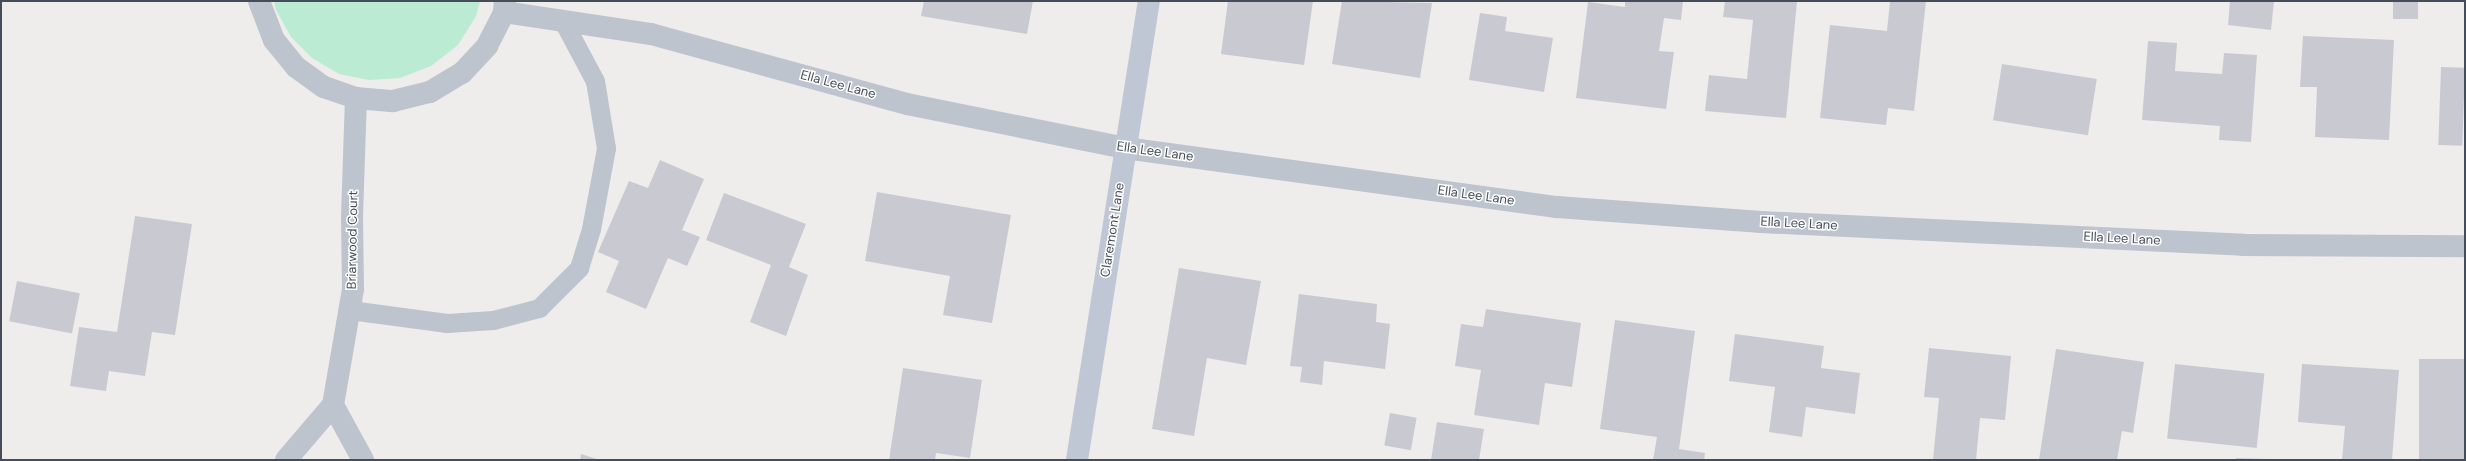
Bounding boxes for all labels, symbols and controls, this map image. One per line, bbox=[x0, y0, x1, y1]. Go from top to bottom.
street label: Ella Lee Lane bbox=[799, 67, 877, 103]
street label: Ella Lee Lane bbox=[1116, 139, 1194, 165]
street label: Claremont Lane bbox=[1098, 182, 1128, 278]
street label: Ella Lee Lane bbox=[1437, 183, 1515, 209]
street label: Briarwood Court bbox=[344, 191, 362, 289]
street label: Ella Lee Lane bbox=[1760, 214, 1838, 234]
street label: Ella Lee Lane bbox=[2083, 229, 2161, 249]

